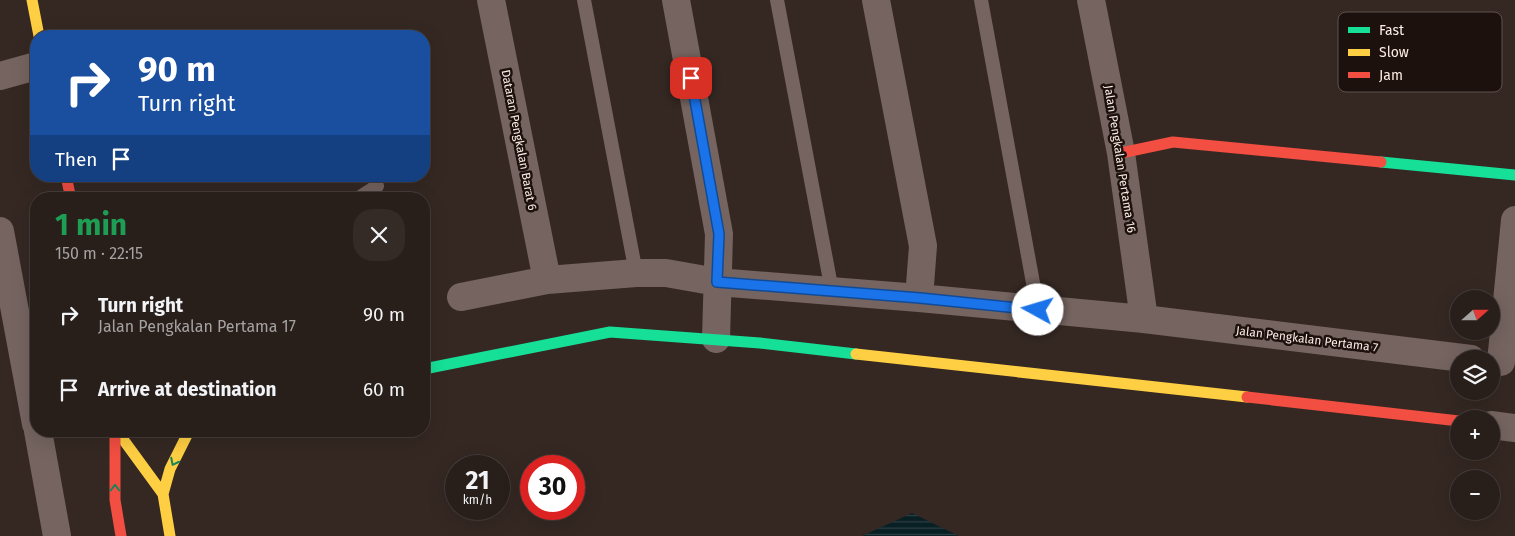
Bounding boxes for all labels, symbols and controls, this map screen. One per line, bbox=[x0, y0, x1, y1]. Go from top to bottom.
legend bbox=[1338, 12, 1502, 92]
text: Fast bbox=[1379, 22, 1405, 39]
text: Slow bbox=[1379, 44, 1409, 61]
text: 90 m bbox=[138, 48, 216, 90]
icon: right bbox=[55, 50, 120, 115]
pin bbox=[670, 57, 712, 99]
icon: arrive bbox=[677, 64, 705, 92]
text: Jam bbox=[1379, 67, 1403, 84]
street label: Dataran Pengkalan Barat 6 bbox=[498, 68, 540, 212]
street label: Jalan Pengkalan Pertama 16 bbox=[1101, 84, 1139, 234]
text: Turn right bbox=[138, 90, 235, 117]
icon: arrive bbox=[107, 145, 135, 173]
text: Then bbox=[55, 148, 97, 171]
text: 1 min bbox=[55, 207, 127, 243]
button: close bbox=[353, 209, 405, 261]
text: 150 m · 22:15 bbox=[55, 244, 143, 263]
position arrow bbox=[1011, 283, 1063, 335]
north arrow bbox=[1450, 290, 1500, 340]
map controls bbox=[1450, 290, 1500, 520]
text: Turn right bbox=[98, 294, 183, 317]
icon: right bbox=[55, 301, 83, 329]
text: 90 m bbox=[363, 303, 405, 326]
text: Jalan Pengkalan Pertama 17 bbox=[98, 317, 296, 336]
street label: Jalan Pengkalan Pertama 7 bbox=[1235, 323, 1379, 355]
button: layers bbox=[1450, 350, 1500, 400]
icon: arrive bbox=[55, 376, 83, 404]
text: Arrive at destination bbox=[98, 378, 277, 401]
text: 60 m bbox=[363, 378, 405, 401]
button: + bbox=[1450, 410, 1500, 460]
speed limit sign: 30 bbox=[520, 455, 585, 520]
one-way arrow bbox=[170, 457, 180, 466]
text: 21 bbox=[466, 466, 489, 496]
button: − bbox=[1450, 470, 1500, 520]
one-way arrow bbox=[110, 484, 120, 492]
text: km/h bbox=[463, 493, 492, 507]

